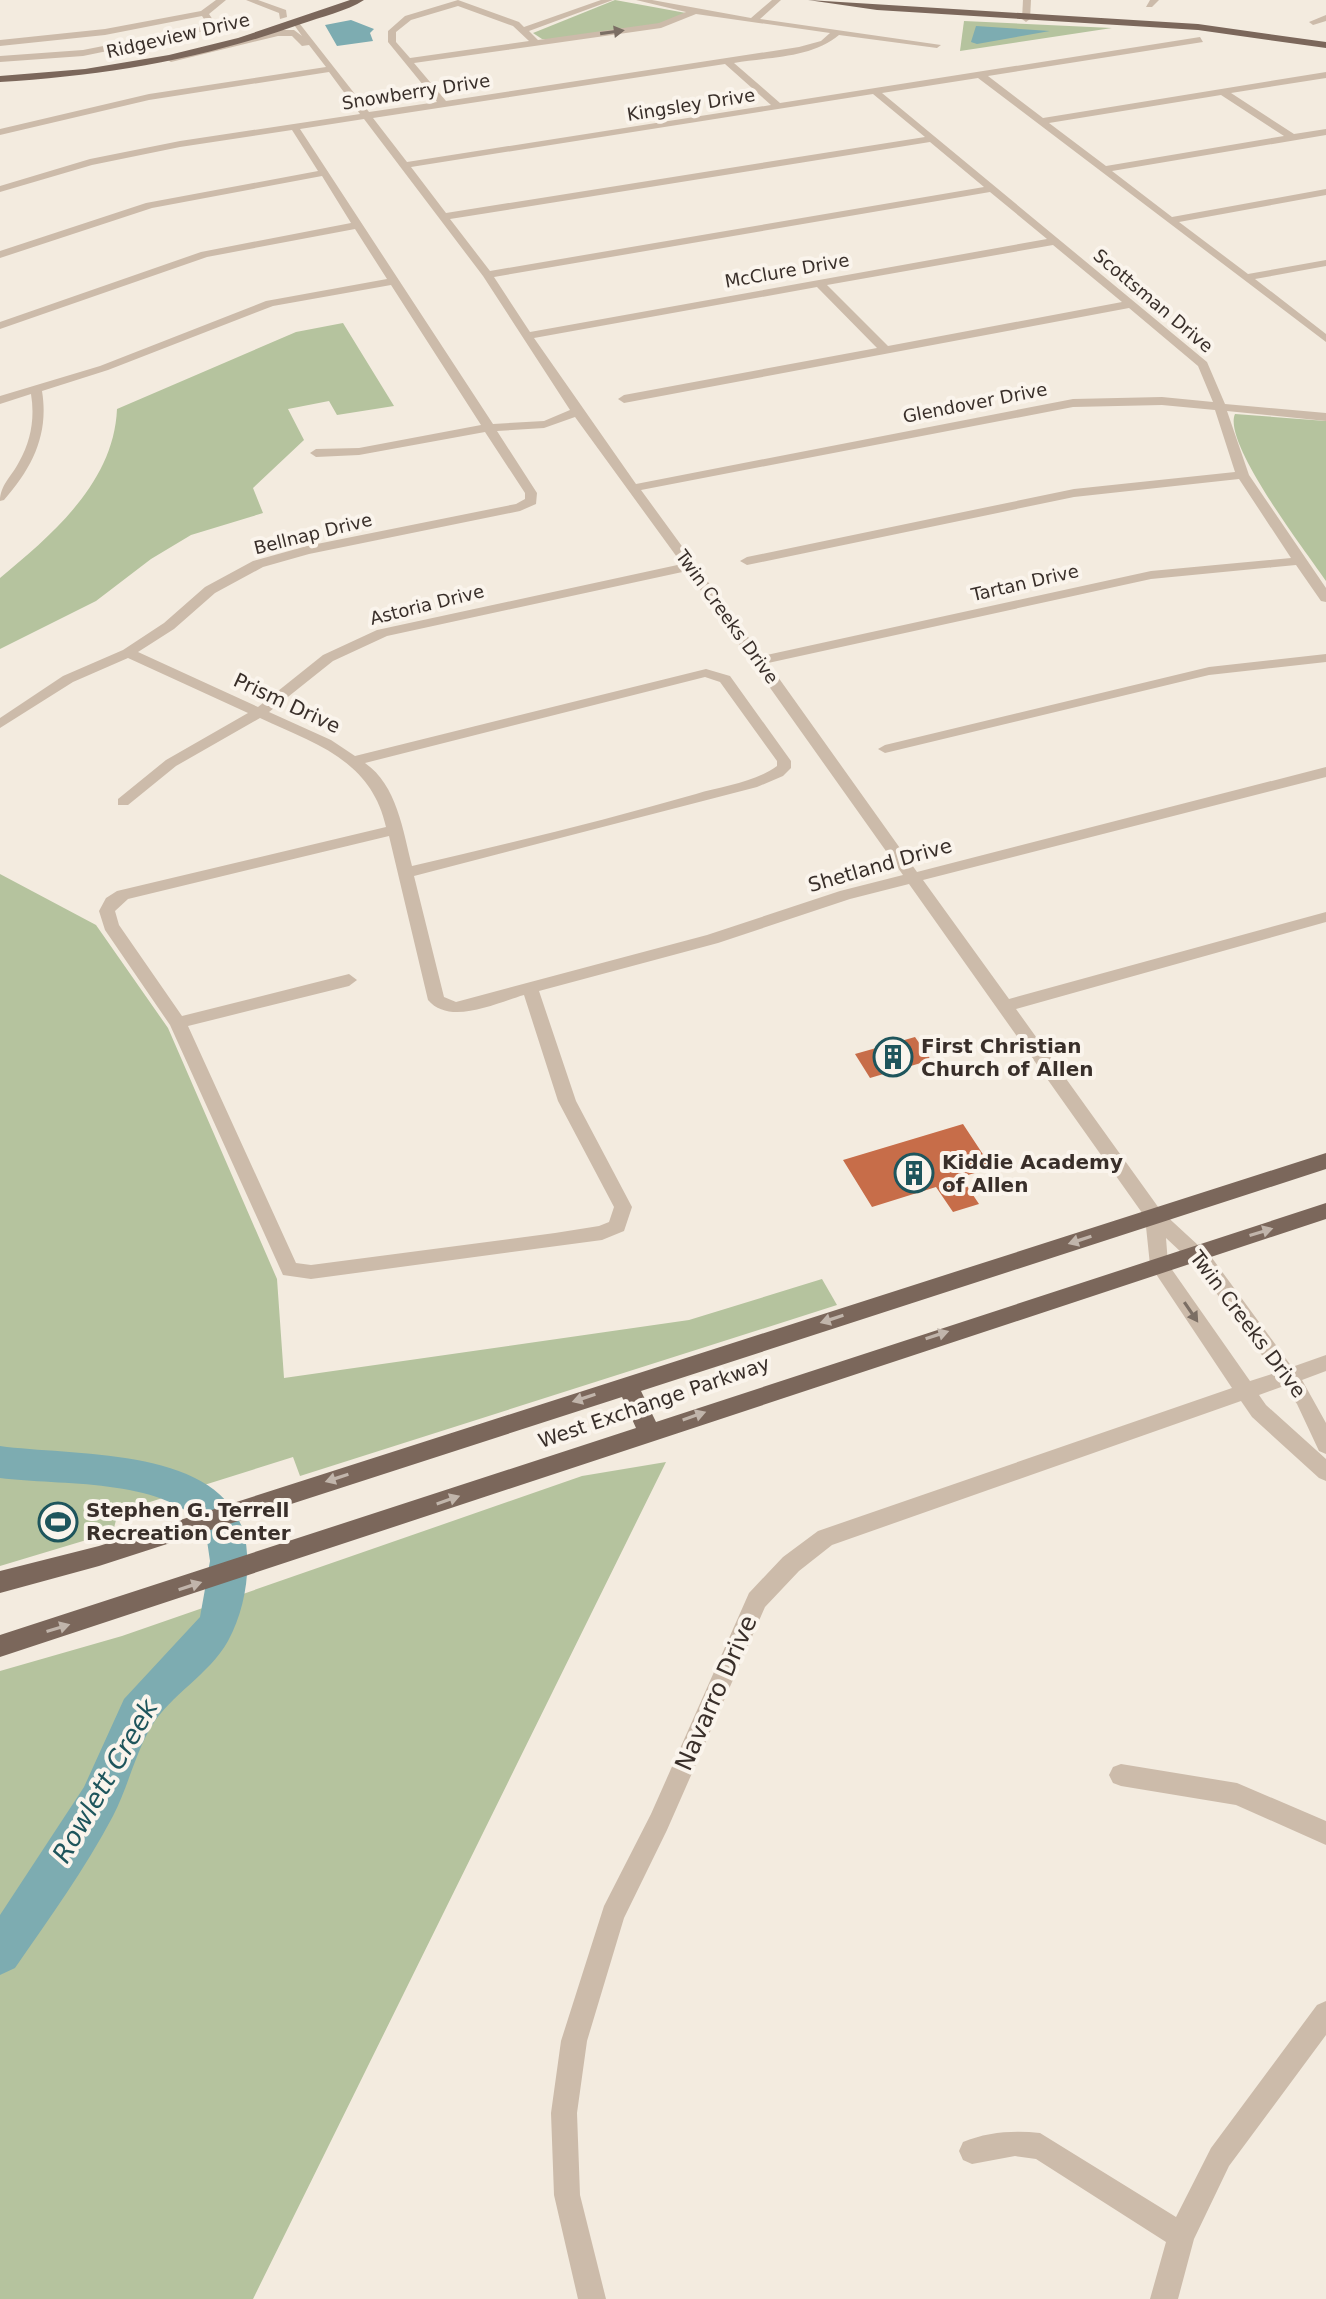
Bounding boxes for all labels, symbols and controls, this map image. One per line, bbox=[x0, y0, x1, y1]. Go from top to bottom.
street label: Ridgeview Drive bbox=[104, 9, 252, 62]
one-way arrow bbox=[600, 25, 625, 38]
street label: Snowberry Drive bbox=[340, 69, 492, 114]
street label: Kingsley Drive bbox=[625, 84, 757, 125]
street label: Scottsman Drive bbox=[1089, 245, 1217, 357]
street label: McClure Drive bbox=[723, 249, 851, 292]
street label: Glendover Drive bbox=[901, 378, 1049, 427]
street label: Bellnap Drive bbox=[252, 509, 374, 558]
street label: Twin Creeks Drive bbox=[671, 545, 783, 688]
street label: Tartan Drive bbox=[968, 560, 1081, 605]
street label: Astoria Drive bbox=[368, 580, 486, 629]
street label: Prism Drive bbox=[230, 668, 344, 738]
street label: Shetland Drive bbox=[805, 833, 955, 897]
place label: First Christian Church of Allen bbox=[921, 1034, 1093, 1081]
building icon: First Christian Church of Allen bbox=[872, 1036, 914, 1078]
place label: Kiddie Academy of Allen bbox=[942, 1150, 1123, 1197]
building icon: Kiddie Academy of Allen bbox=[893, 1152, 935, 1194]
one-way arrow bbox=[1250, 1225, 1274, 1238]
one-way arrow bbox=[1067, 1234, 1091, 1247]
street label: Twin Creeks Drive bbox=[1184, 1245, 1311, 1402]
one-way arrow bbox=[1183, 1301, 1198, 1322]
one-way arrow bbox=[820, 1314, 844, 1326]
one-way arrow bbox=[926, 1328, 950, 1340]
street label: West Exchange Parkway bbox=[535, 1351, 773, 1453]
one-way arrow bbox=[572, 1393, 596, 1405]
one-way arrow bbox=[682, 1410, 706, 1422]
one-way arrow bbox=[324, 1472, 348, 1484]
one-way arrow bbox=[436, 1493, 460, 1505]
place label: Stephen G. Terrell Recreation Center bbox=[86, 1498, 291, 1545]
sports icon: Stephen G. Terrell Recreation Center bbox=[37, 1501, 79, 1543]
one-way arrow bbox=[178, 1579, 202, 1591]
street label: Navarro Drive bbox=[669, 1611, 763, 1775]
one-way arrow bbox=[46, 1621, 70, 1634]
water label: Rowlett Creek bbox=[46, 1693, 164, 1868]

